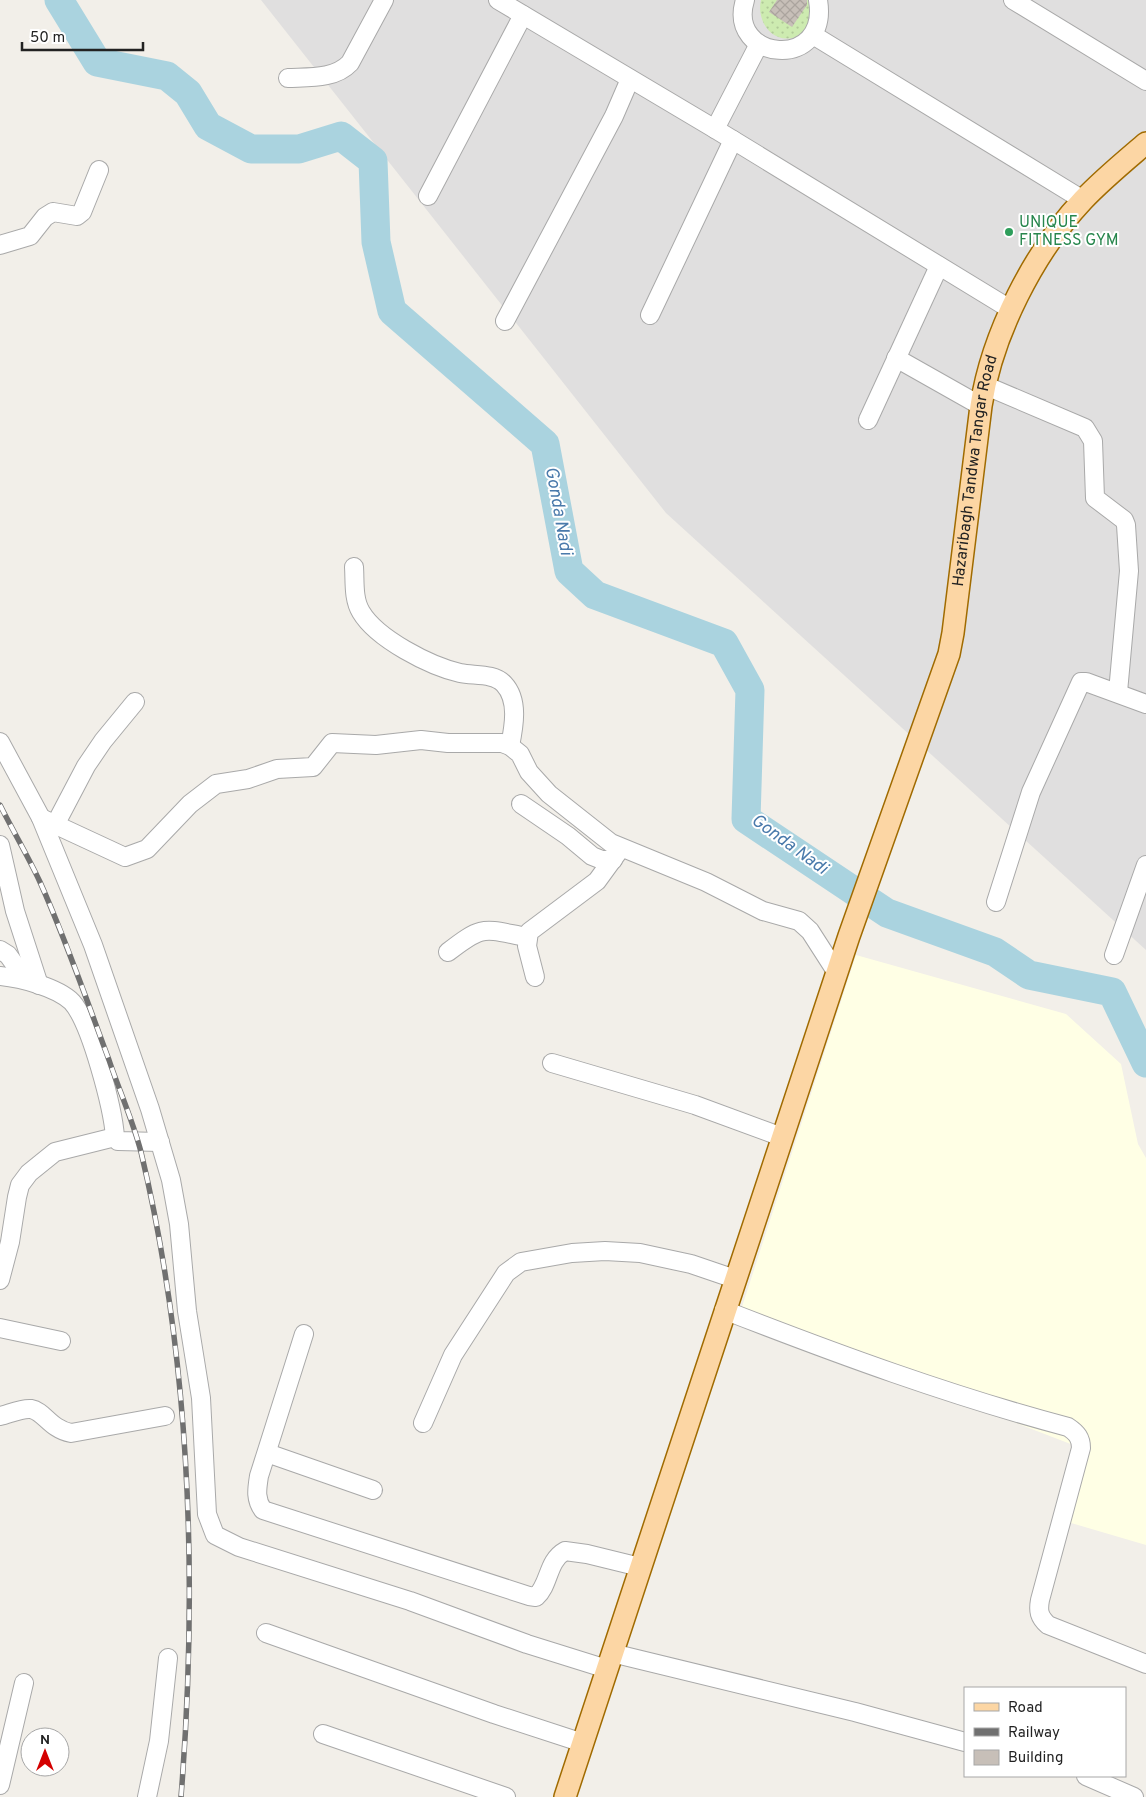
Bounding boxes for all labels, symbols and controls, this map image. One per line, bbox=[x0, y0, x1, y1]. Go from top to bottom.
scale bar bbox=[22, 20, 144, 52]
text: 50 m bbox=[30, 29, 65, 48]
place label: UNIQUE FITNESS GYM bbox=[1019, 213, 1119, 251]
marker: UNIQUE FITNESS GYM bbox=[1003, 226, 1015, 238]
street label: Hazaribagh Tandwa Tangar Road bbox=[949, 352, 1003, 588]
water label: Gonda Nadi bbox=[539, 465, 577, 559]
water label: Gonda Nadi bbox=[746, 809, 833, 882]
legend bbox=[964, 1687, 1126, 1777]
text: Road bbox=[1008, 1699, 1043, 1718]
text: Railway bbox=[1008, 1724, 1060, 1743]
north arrow bbox=[20, 1727, 70, 1777]
text: N bbox=[40, 1732, 50, 1749]
text: Building bbox=[1008, 1749, 1063, 1768]

